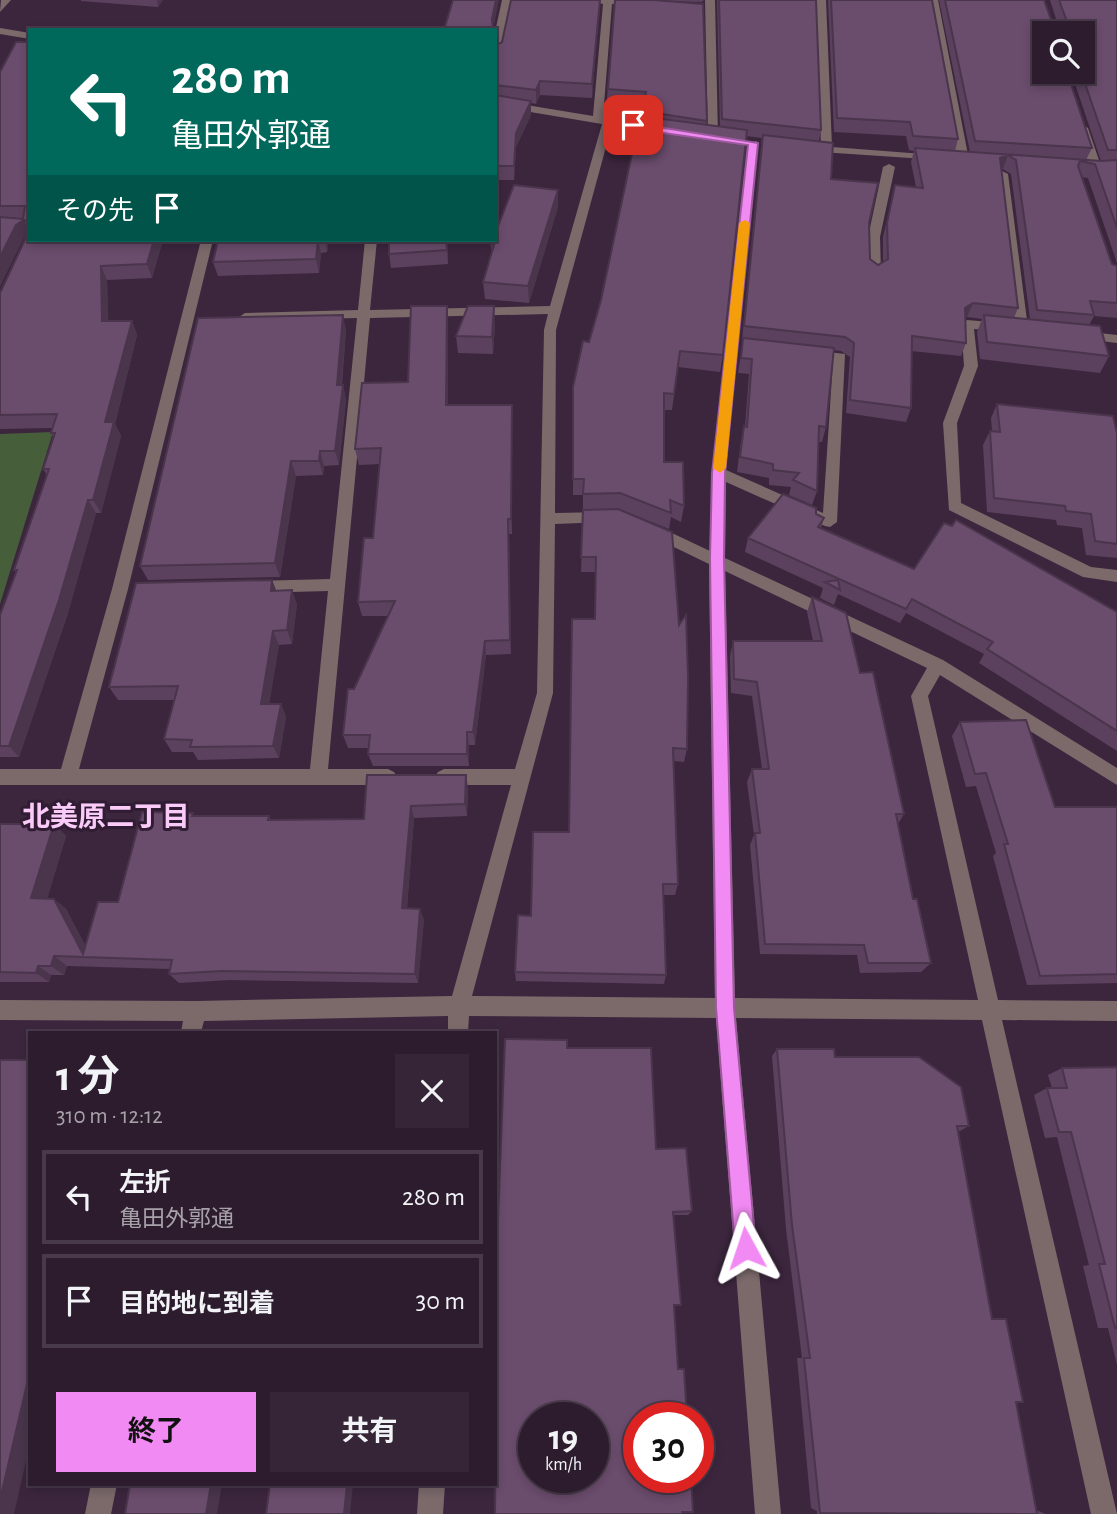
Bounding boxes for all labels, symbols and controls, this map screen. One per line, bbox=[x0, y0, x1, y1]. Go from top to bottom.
map controls bbox=[1032, 21, 1095, 84]
button: search bbox=[1032, 21, 1095, 84]
text: 280 m bbox=[171, 54, 291, 103]
icon: left bbox=[56, 56, 147, 147]
pin bbox=[603, 95, 663, 155]
icon: arrive bbox=[614, 106, 652, 144]
text: 亀田外郭通 bbox=[171, 120, 331, 152]
icon: arrive bbox=[148, 189, 186, 227]
text: その先 bbox=[56, 198, 134, 224]
district label: 北美原二丁目 bbox=[22, 802, 190, 832]
button: close bbox=[395, 1054, 469, 1128]
text: 1 分 bbox=[56, 1056, 119, 1098]
text: 310 m · 12:12 bbox=[56, 1105, 163, 1128]
text: 左折 bbox=[119, 1170, 171, 1196]
icon: left bbox=[60, 1178, 98, 1216]
text: 280 m bbox=[402, 1184, 465, 1210]
text: 亀田外郭通 bbox=[119, 1208, 234, 1231]
position arrow bbox=[709, 1211, 783, 1285]
icon: arrive bbox=[60, 1282, 98, 1320]
text: 30 m bbox=[415, 1288, 465, 1314]
text: 目的地に到着 bbox=[119, 1291, 275, 1317]
button: 終了 bbox=[56, 1392, 256, 1472]
button: 共有 bbox=[270, 1392, 469, 1472]
speed limit sign: 30 bbox=[623, 1402, 714, 1493]
text: 19 bbox=[549, 1421, 578, 1456]
text: km/h bbox=[545, 1456, 582, 1474]

